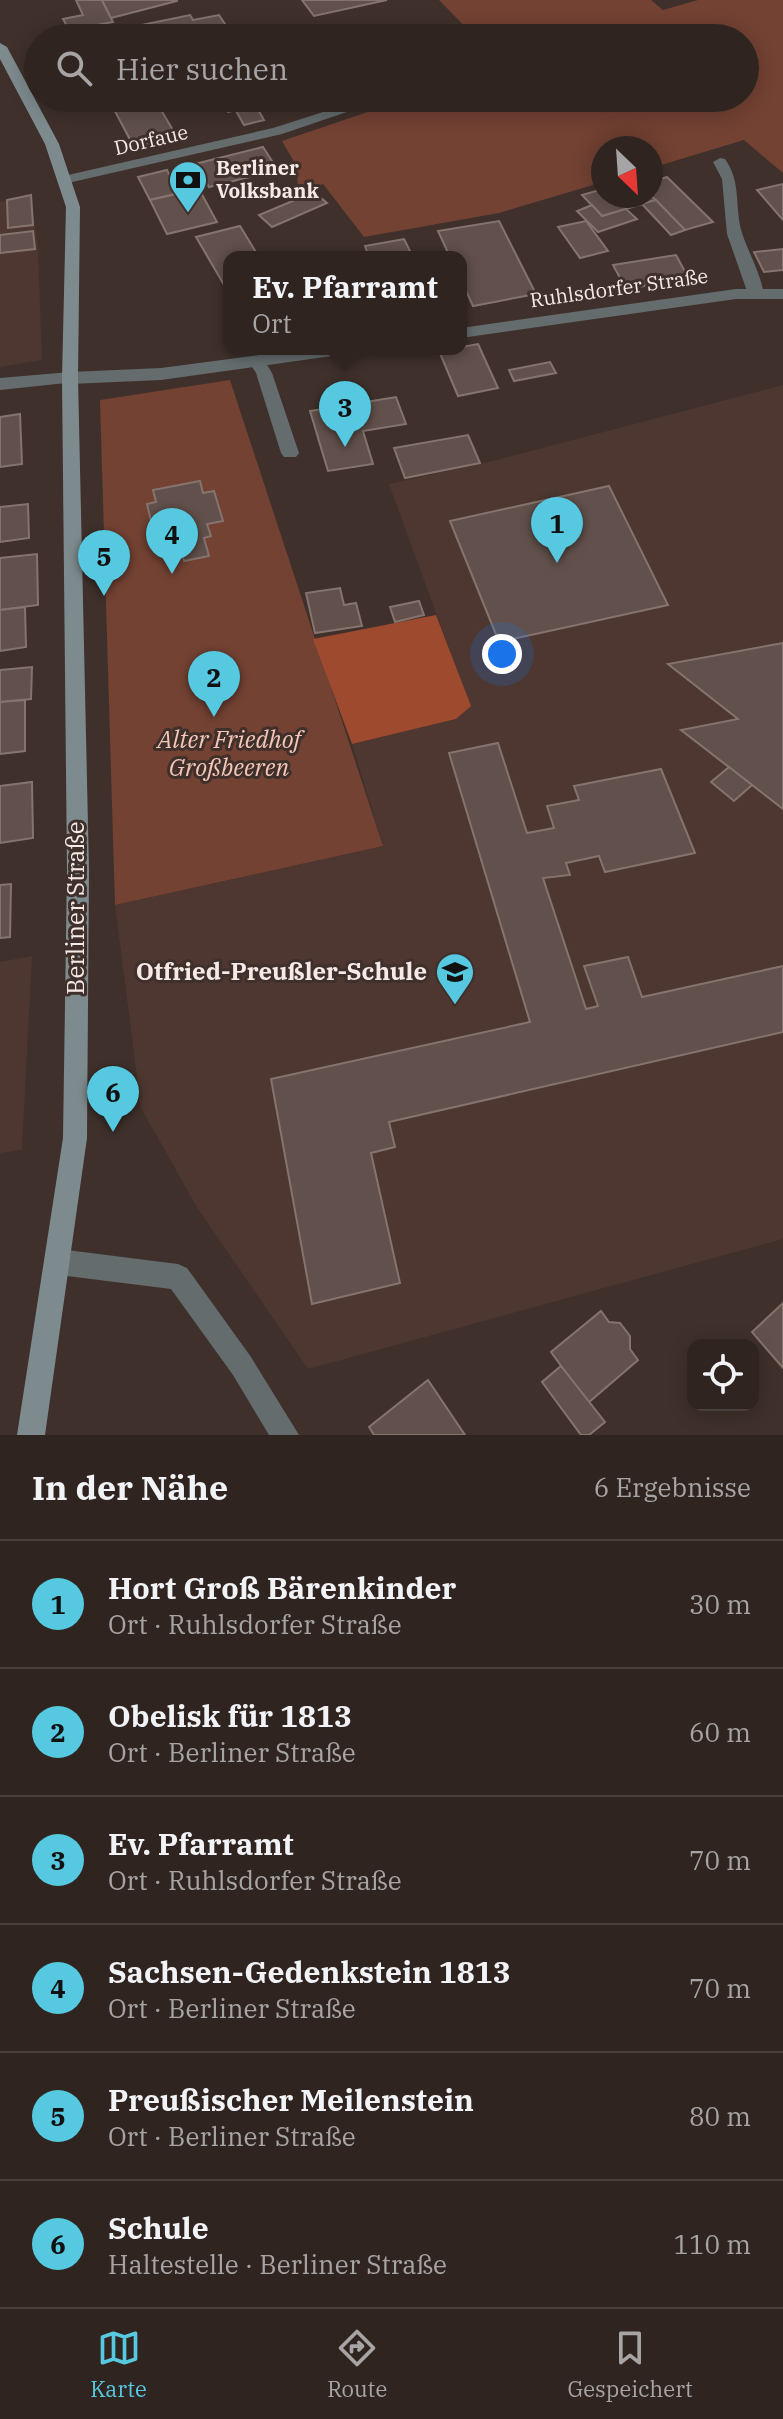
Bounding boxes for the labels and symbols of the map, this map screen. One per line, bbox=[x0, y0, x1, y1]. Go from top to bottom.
street label: Dorfaue bbox=[111, 118, 191, 161]
north arrow bbox=[591, 136, 663, 208]
place label: Berliner Volksbank bbox=[216, 154, 319, 204]
bank icon: Berliner Volksbank bbox=[167, 159, 209, 214]
street label: Ruhlsdorfer Straße bbox=[528, 262, 710, 313]
pin: 3 bbox=[319, 381, 371, 447]
pin: 1 bbox=[531, 497, 583, 563]
pin: 4 bbox=[146, 508, 198, 574]
pin: 5 bbox=[78, 530, 130, 596]
your location bbox=[482, 634, 522, 674]
pin: 2 bbox=[188, 651, 240, 717]
park label: Alter Friedhof Großbeeren bbox=[155, 723, 305, 783]
street label: Berliner Straße bbox=[59, 821, 91, 995]
school or university icon: Otfried-Preußler-Schule bbox=[434, 951, 476, 1006]
place label: Otfried-Preußler-Schule bbox=[136, 955, 427, 987]
pin: 6 bbox=[87, 1066, 139, 1132]

